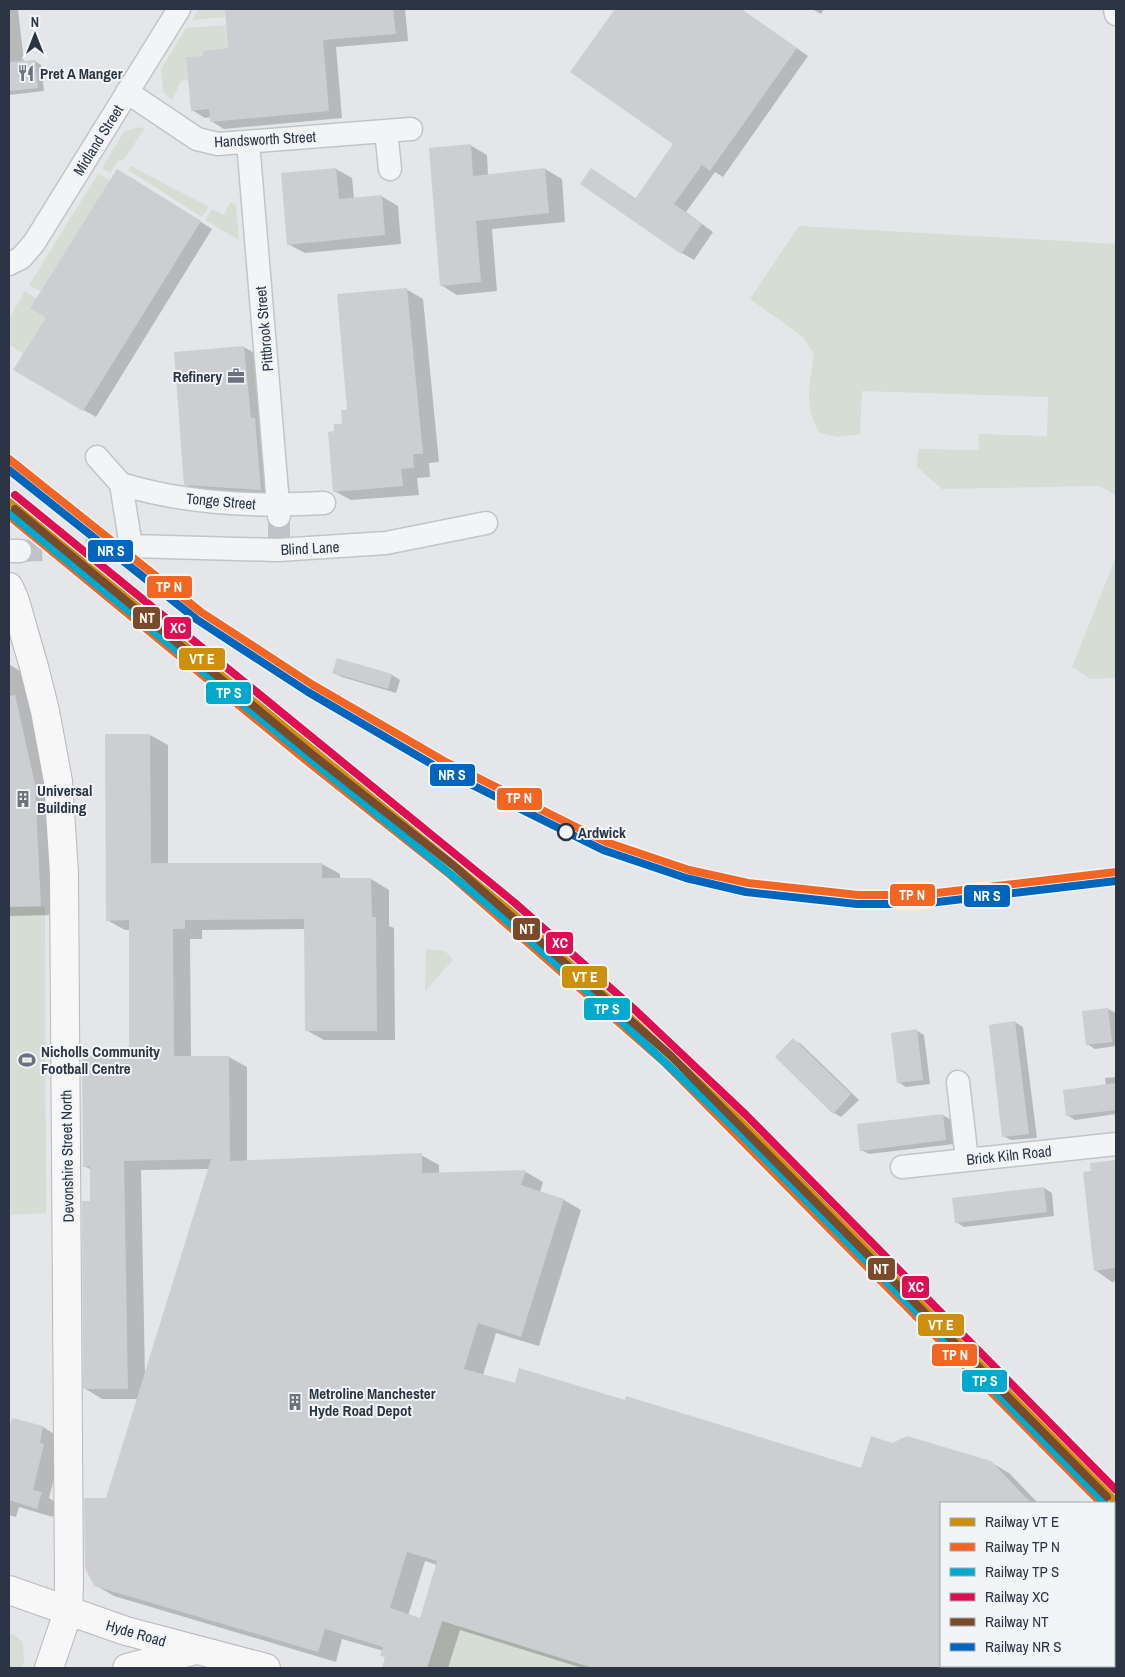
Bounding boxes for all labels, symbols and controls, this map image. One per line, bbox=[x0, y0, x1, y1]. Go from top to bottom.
north arrow bbox=[10, 10, 60, 60]
text: N bbox=[31, 13, 39, 31]
restaurant icon: Pret A Manger bbox=[16, 63, 36, 83]
place label: Pret A Manger bbox=[40, 63, 123, 84]
street label: Midland Street bbox=[68, 100, 128, 179]
street label: Handsworth Street bbox=[214, 126, 317, 152]
street label: Pittbrook Street bbox=[250, 285, 278, 372]
place label: Refinery bbox=[173, 366, 222, 387]
office icon: Refinery bbox=[226, 366, 246, 386]
street label: Tonge Street bbox=[185, 487, 257, 515]
street label: Blind Lane bbox=[280, 536, 340, 560]
line badge: NR S bbox=[87, 539, 134, 563]
text: NR S bbox=[97, 542, 125, 560]
line badge: TP N bbox=[146, 575, 193, 599]
text: TP N bbox=[156, 578, 182, 596]
line badge: NT bbox=[132, 606, 161, 630]
text: NT bbox=[139, 609, 155, 627]
line badge: XC bbox=[163, 616, 192, 640]
text: XC bbox=[170, 619, 186, 637]
line badge: VT E bbox=[178, 647, 226, 671]
text: VT E bbox=[189, 650, 215, 668]
line badge: TP S bbox=[205, 681, 252, 705]
text: TP S bbox=[216, 684, 242, 702]
line badge: NR S bbox=[429, 763, 476, 787]
text: NR S bbox=[438, 766, 466, 784]
place label: Universal Building bbox=[37, 780, 92, 818]
line badge: TP N bbox=[496, 787, 543, 811]
building icon: Universal Building bbox=[13, 789, 33, 809]
text: TP N bbox=[506, 789, 532, 807]
place label: Ardwick bbox=[578, 822, 626, 843]
marker: Ardwick bbox=[557, 823, 575, 841]
line badge: TP N bbox=[889, 883, 936, 907]
line badge: NR S bbox=[963, 884, 1011, 908]
text: TP N bbox=[899, 886, 925, 904]
text: NR S bbox=[973, 887, 1001, 905]
line badge: NT bbox=[512, 917, 541, 941]
text: NT bbox=[519, 920, 535, 938]
line badge: XC bbox=[545, 931, 574, 955]
text: XC bbox=[552, 934, 568, 952]
line badge: VT E bbox=[561, 965, 608, 989]
text: VT E bbox=[572, 968, 598, 986]
line badge: TP S bbox=[583, 997, 631, 1021]
text: TP S bbox=[594, 1000, 620, 1018]
place label: Nicholls Community Football Centre bbox=[41, 1041, 160, 1079]
sports icon: Nicholls Community Football Centre bbox=[17, 1050, 37, 1070]
street label: Devonshire Street North bbox=[55, 1090, 79, 1222]
street label: Brick Kiln Road bbox=[965, 1140, 1053, 1170]
line badge: NT bbox=[867, 1257, 896, 1281]
text: NT bbox=[873, 1260, 889, 1278]
line badge: XC bbox=[901, 1275, 930, 1299]
text: XC bbox=[908, 1278, 924, 1296]
line badge: VT E bbox=[917, 1313, 965, 1337]
text: VT E bbox=[928, 1316, 954, 1334]
line badge: TP N bbox=[931, 1343, 978, 1367]
text: TP N bbox=[942, 1346, 968, 1364]
line badge: TP S bbox=[961, 1369, 1008, 1393]
text: TP S bbox=[972, 1372, 998, 1390]
place label: Metroline Manchester Hyde Road Depot bbox=[309, 1383, 436, 1421]
building icon: Metroline Manchester Hyde Road Depot bbox=[285, 1392, 305, 1412]
legend bbox=[940, 1502, 1115, 1667]
text: Railway VT E bbox=[985, 1511, 1059, 1532]
text: Railway TP N bbox=[985, 1536, 1060, 1557]
text: Railway TP S bbox=[985, 1561, 1059, 1582]
text: Railway XC bbox=[985, 1586, 1049, 1607]
text: Railway NT bbox=[985, 1611, 1049, 1632]
street label: Hyde Road bbox=[104, 1614, 168, 1652]
text: Railway NR S bbox=[985, 1636, 1062, 1657]

